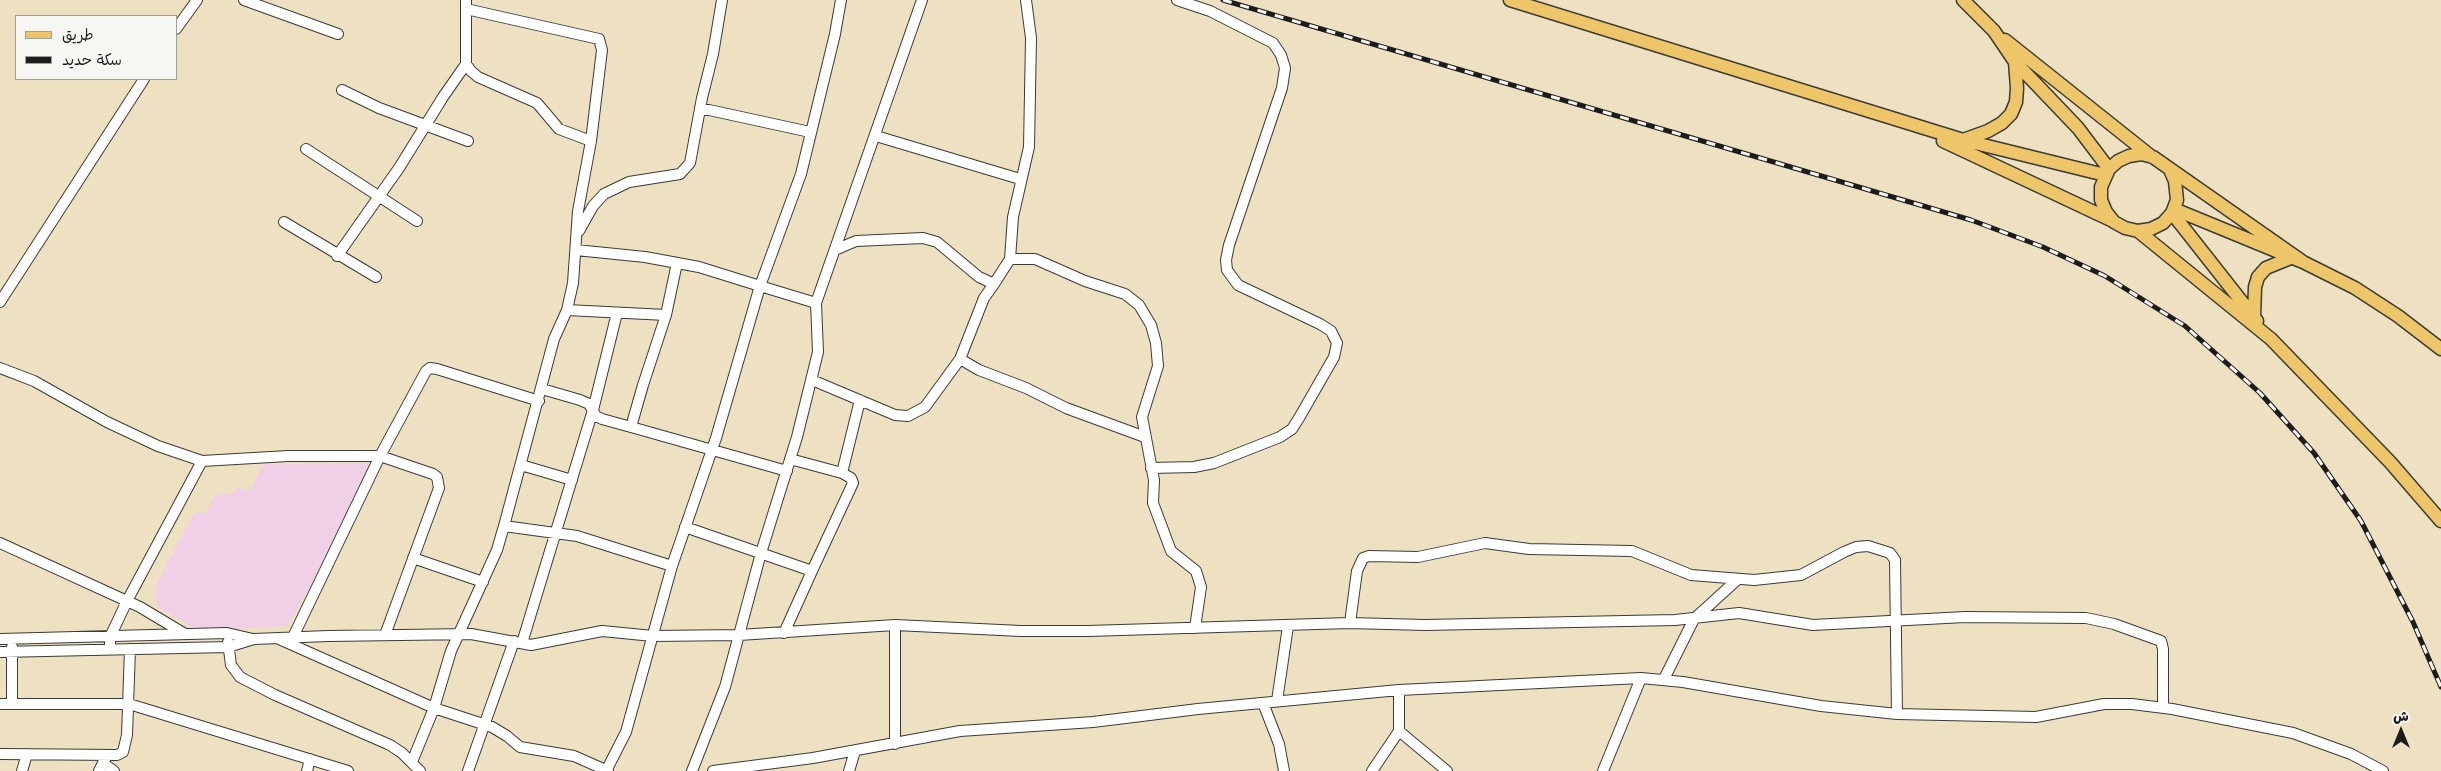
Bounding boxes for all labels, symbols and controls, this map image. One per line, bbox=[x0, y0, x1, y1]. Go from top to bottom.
legend bbox=[15, 15, 178, 80]
text: طريق bbox=[62, 22, 94, 45]
text: سكة حديد bbox=[62, 47, 122, 70]
text: ش bbox=[2393, 705, 2409, 726]
north arrow bbox=[2376, 706, 2426, 756]

